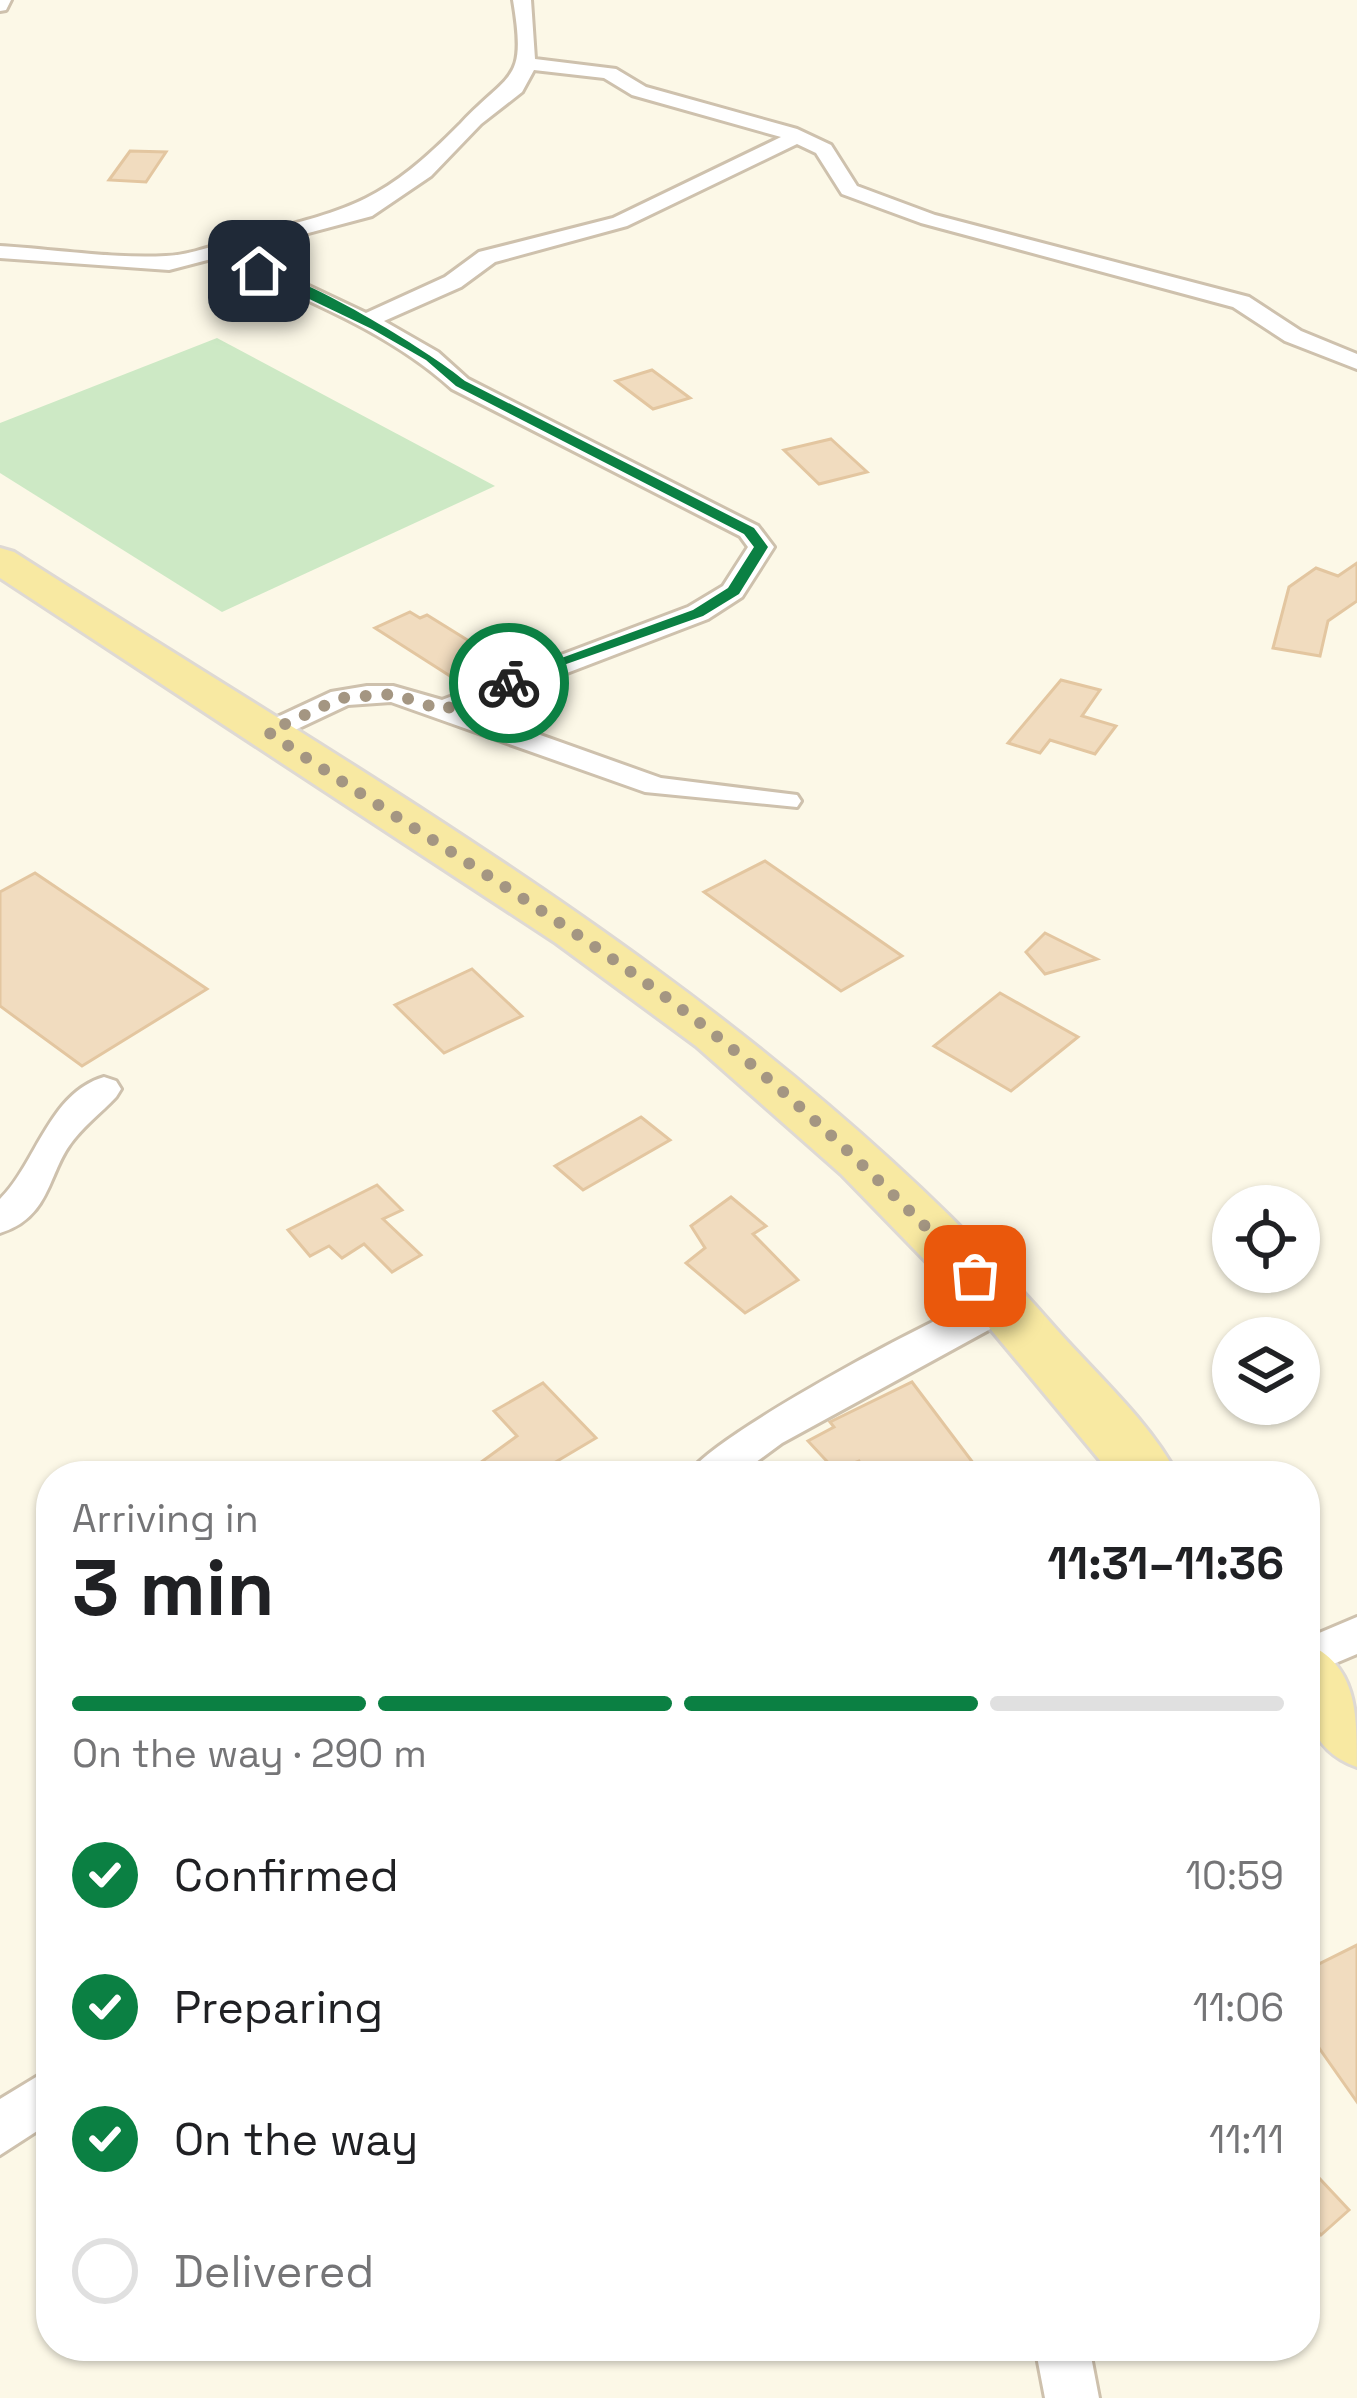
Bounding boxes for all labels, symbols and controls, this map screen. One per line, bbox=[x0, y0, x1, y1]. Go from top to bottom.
pin bbox=[208, 220, 310, 322]
icon: home bbox=[226, 238, 292, 304]
courier bbox=[449, 623, 569, 743]
icon: bike bbox=[476, 650, 542, 716]
map controls bbox=[1212, 1185, 1320, 1425]
button: locate bbox=[1212, 1185, 1320, 1293]
pin bbox=[924, 1225, 1026, 1327]
icon: bag bbox=[942, 1243, 1008, 1309]
button: layers bbox=[1212, 1317, 1320, 1425]
text: Arriving in bbox=[72, 1494, 259, 1543]
text: 11:31–11:36 bbox=[1047, 1535, 1284, 1592]
text: 3 min bbox=[72, 1538, 275, 1638]
text: On the way · 290 m bbox=[72, 1729, 427, 1778]
icon: check bbox=[72, 1842, 138, 1908]
text: Confirmed bbox=[174, 1847, 399, 1904]
text: 10:59 bbox=[1186, 1851, 1284, 1900]
icon: check bbox=[72, 1974, 138, 2040]
text: Preparing bbox=[174, 1979, 383, 2036]
text: 11:06 bbox=[1193, 1983, 1284, 2032]
icon: check bbox=[72, 2106, 138, 2172]
text: On the way bbox=[174, 2111, 418, 2168]
text: 11:11 bbox=[1209, 2115, 1284, 2164]
text: Delivered bbox=[174, 2243, 374, 2300]

